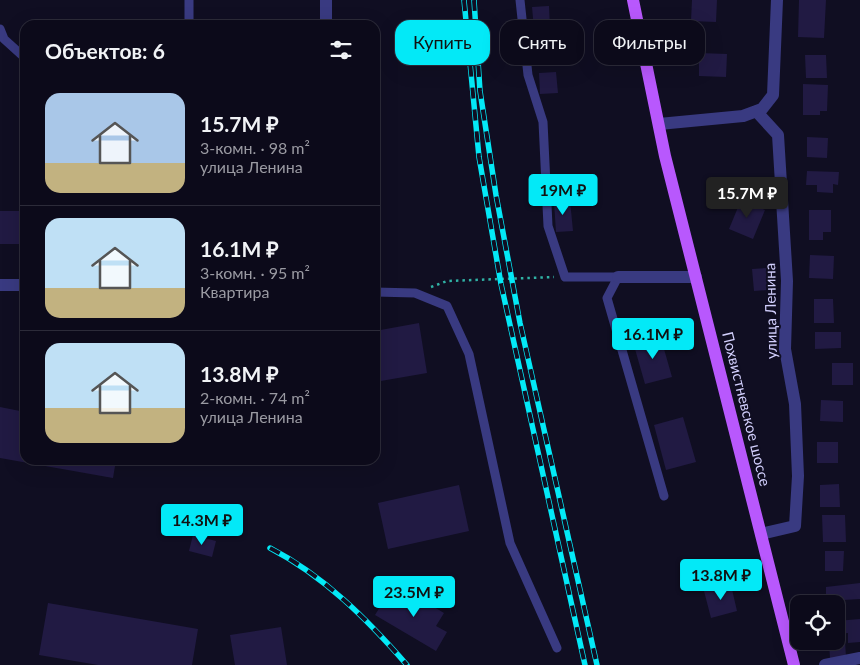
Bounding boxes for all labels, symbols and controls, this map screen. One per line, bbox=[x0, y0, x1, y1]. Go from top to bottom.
chip: Купить bbox=[395, 20, 490, 65]
chip: Снять bbox=[500, 20, 584, 65]
chip: Фильтры bbox=[594, 20, 705, 65]
icon: filters bbox=[327, 36, 355, 64]
text: Объектов: 6 bbox=[45, 38, 165, 63]
text: 15.7M ₽ bbox=[200, 111, 279, 136]
icon: home bbox=[85, 113, 145, 173]
text: 3-комн. · 98 m² bbox=[200, 138, 310, 157]
text: улица Ленина bbox=[200, 157, 303, 176]
pin: 19M ₽ bbox=[528, 174, 598, 216]
pin: 15.7M ₽ bbox=[701, 176, 793, 219]
text: 19M ₽ bbox=[540, 180, 586, 199]
text: 15.7M ₽ bbox=[717, 183, 777, 202]
text: 16.1M ₽ bbox=[200, 236, 279, 261]
icon: home bbox=[85, 238, 145, 298]
text: 3-комн. · 95 m² bbox=[200, 263, 310, 282]
street label: улица Ленина bbox=[760, 263, 780, 359]
text: Квартира bbox=[200, 282, 269, 301]
pin: 16.1M ₽ bbox=[607, 318, 699, 360]
text: 16.1M ₽ bbox=[623, 324, 683, 343]
street label: Похвистневское шоссе bbox=[719, 330, 775, 488]
text: 13.8M ₽ bbox=[200, 361, 279, 386]
icon: home bbox=[85, 363, 145, 423]
text: 2-комн. · 74 m² bbox=[200, 388, 310, 407]
text: улица Ленина bbox=[200, 407, 303, 426]
pin: 14.3M ₽ bbox=[156, 504, 248, 546]
text: 14.3M ₽ bbox=[172, 510, 232, 529]
pin: 13.8M ₽ bbox=[675, 558, 767, 601]
text: 13.8M ₽ bbox=[691, 565, 751, 584]
pin: 23.5M ₽ bbox=[368, 576, 460, 618]
text: 23.5M ₽ bbox=[384, 582, 444, 601]
map controls bbox=[790, 595, 845, 650]
button: locate bbox=[790, 595, 845, 650]

